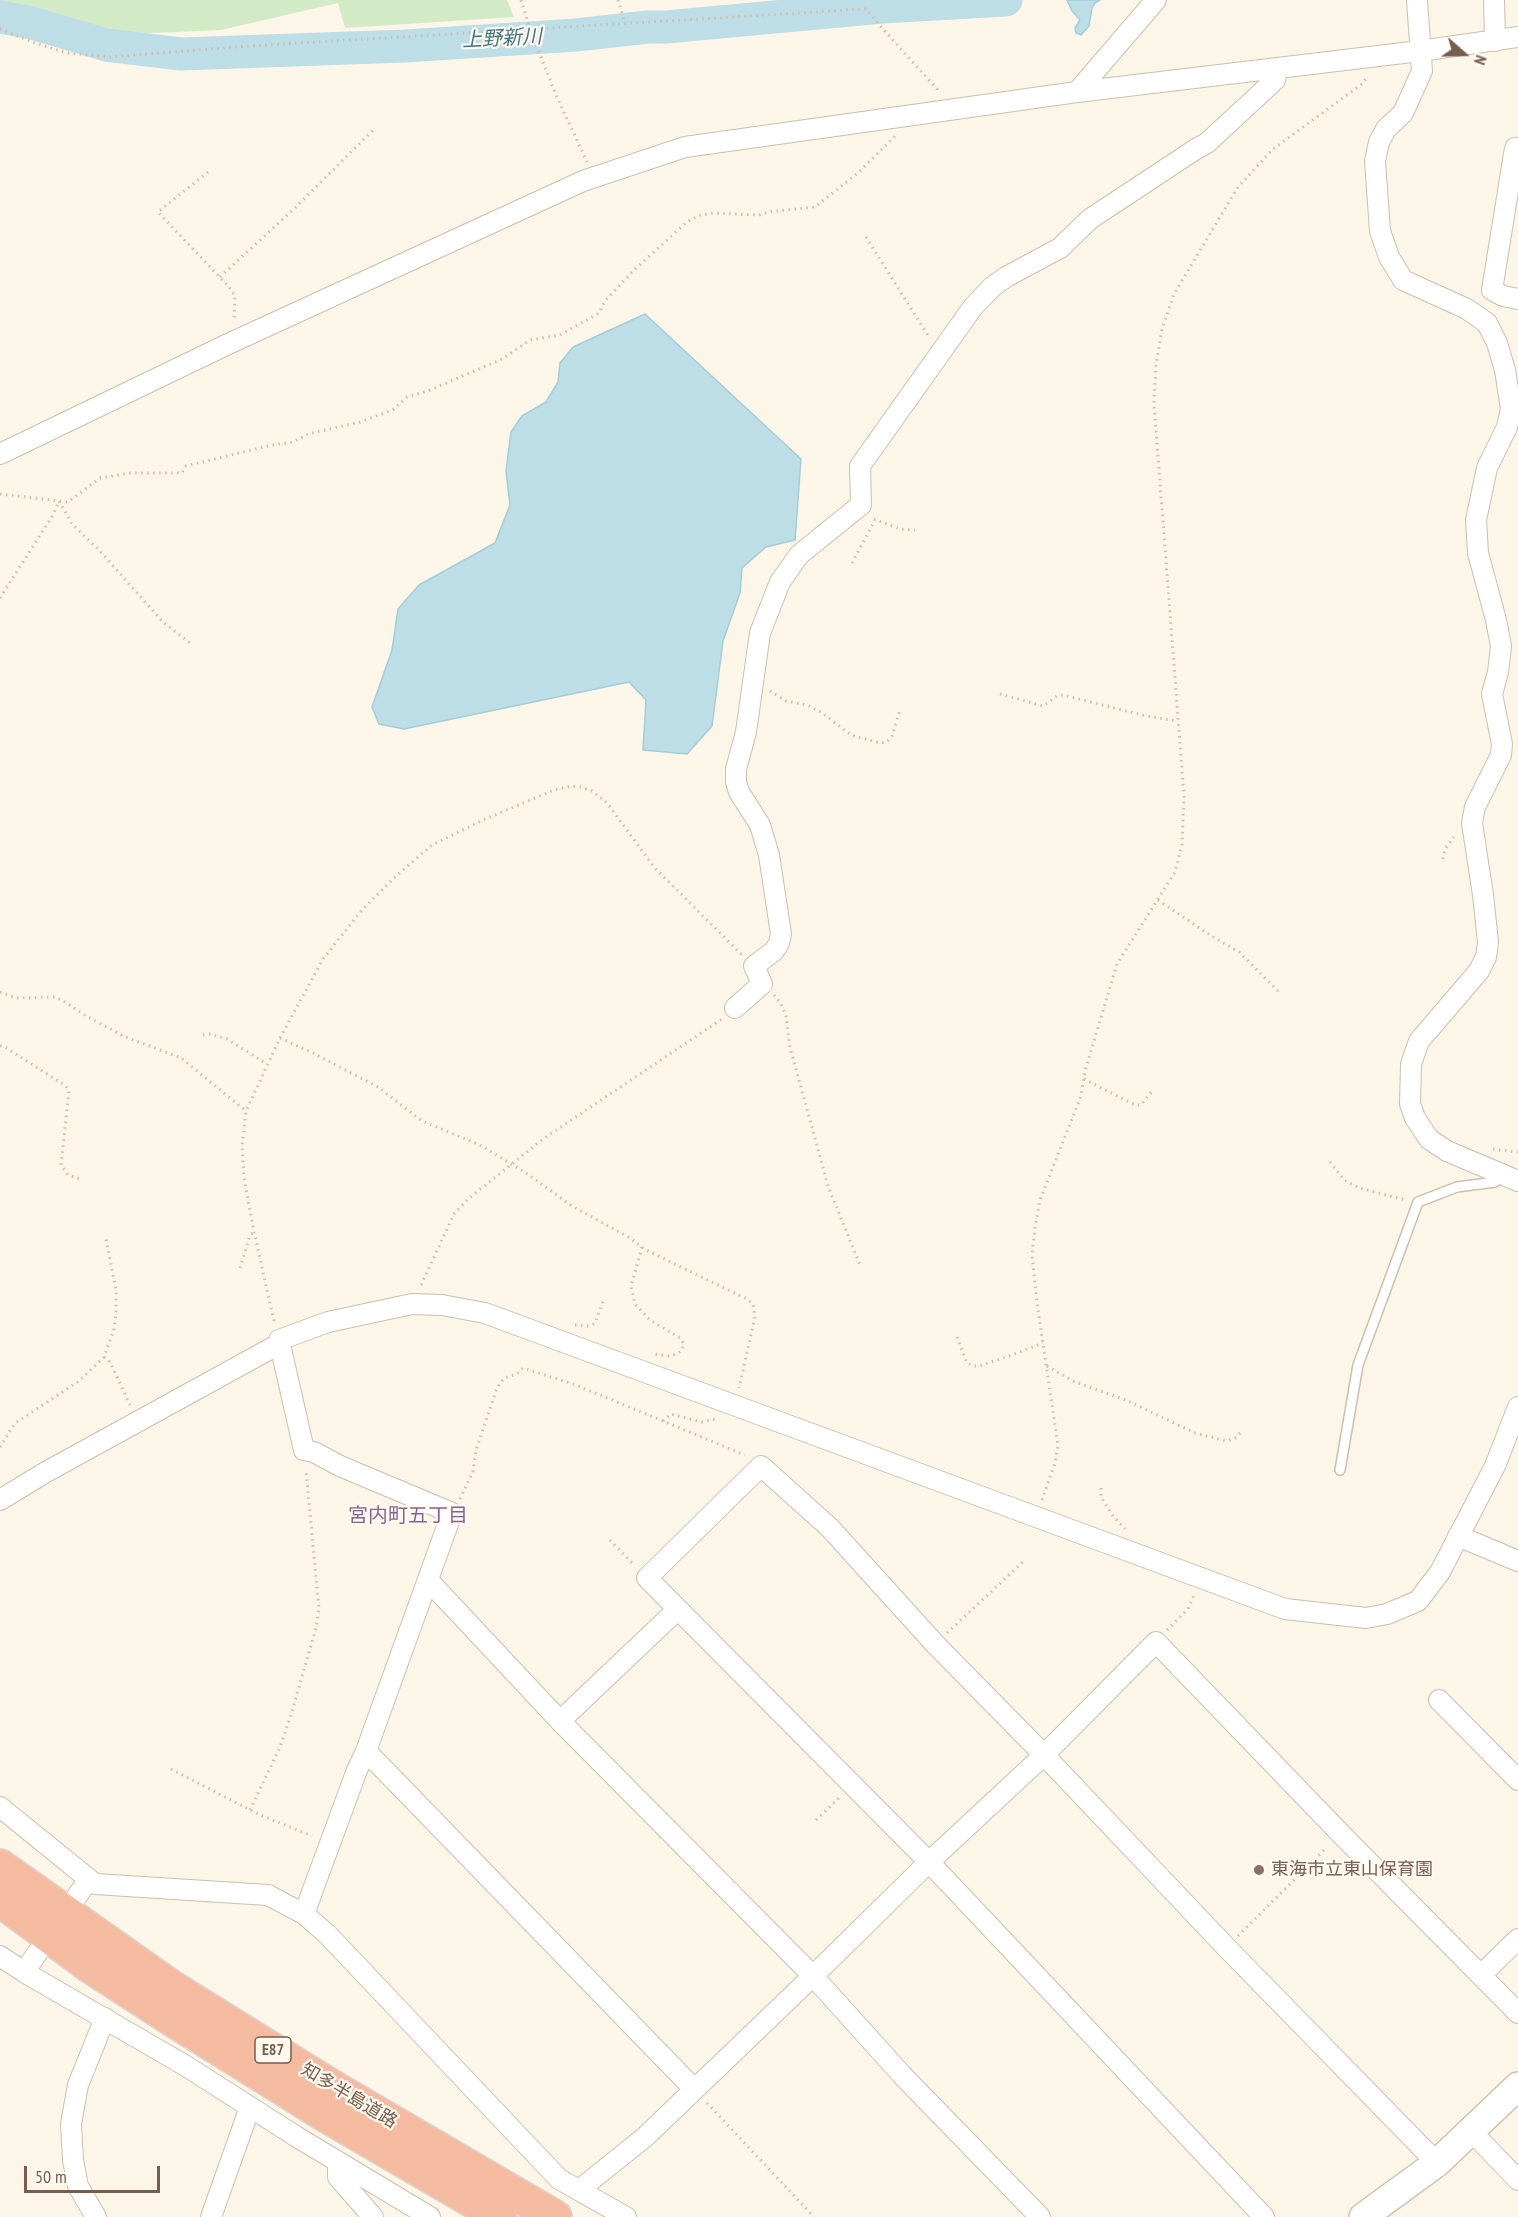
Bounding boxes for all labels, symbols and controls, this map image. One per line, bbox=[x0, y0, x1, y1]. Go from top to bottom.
north arrow bbox=[1434, 24, 1494, 84]
water label: 上野新川 bbox=[461, 25, 543, 53]
text: N bbox=[1470, 53, 1492, 68]
district label: 宮内町五丁目 bbox=[348, 1504, 468, 1528]
place label: 東海市立東山保育園 bbox=[1271, 1859, 1433, 1881]
marker: 東海市立東山保育園 bbox=[1252, 1863, 1266, 1877]
road number: E87 bbox=[255, 2037, 291, 2063]
street label: 知多半島道路 bbox=[297, 2059, 401, 2133]
scale bar bbox=[27, 2154, 164, 2192]
text: 50 m bbox=[35, 2165, 67, 2188]

